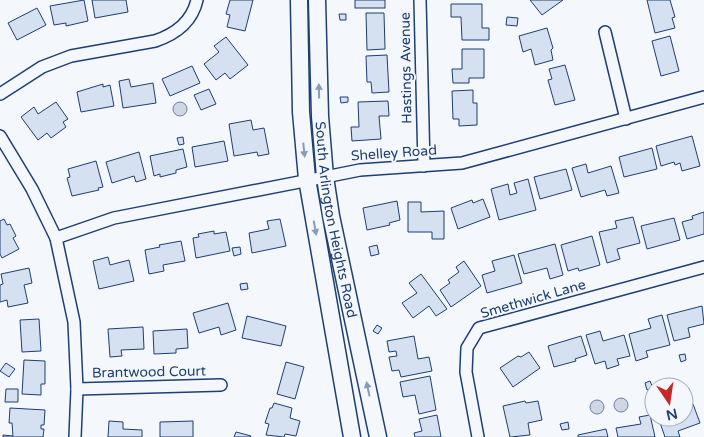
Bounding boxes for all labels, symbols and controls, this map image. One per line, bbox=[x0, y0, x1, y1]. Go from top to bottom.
street label: Hastings Avenue bbox=[397, 12, 415, 124]
one-way arrow bbox=[315, 83, 323, 99]
street label: South Arlington Heights Road bbox=[312, 121, 361, 319]
street label: Shelley Road bbox=[350, 142, 438, 164]
one-way arrow bbox=[301, 143, 309, 159]
one-way arrow bbox=[311, 220, 319, 235]
street label: Smethwick Lane bbox=[478, 276, 588, 322]
street label: Brantwood Court bbox=[92, 362, 207, 381]
north arrow bbox=[644, 377, 694, 427]
one-way arrow bbox=[363, 381, 371, 397]
text: N bbox=[664, 405, 679, 424]

